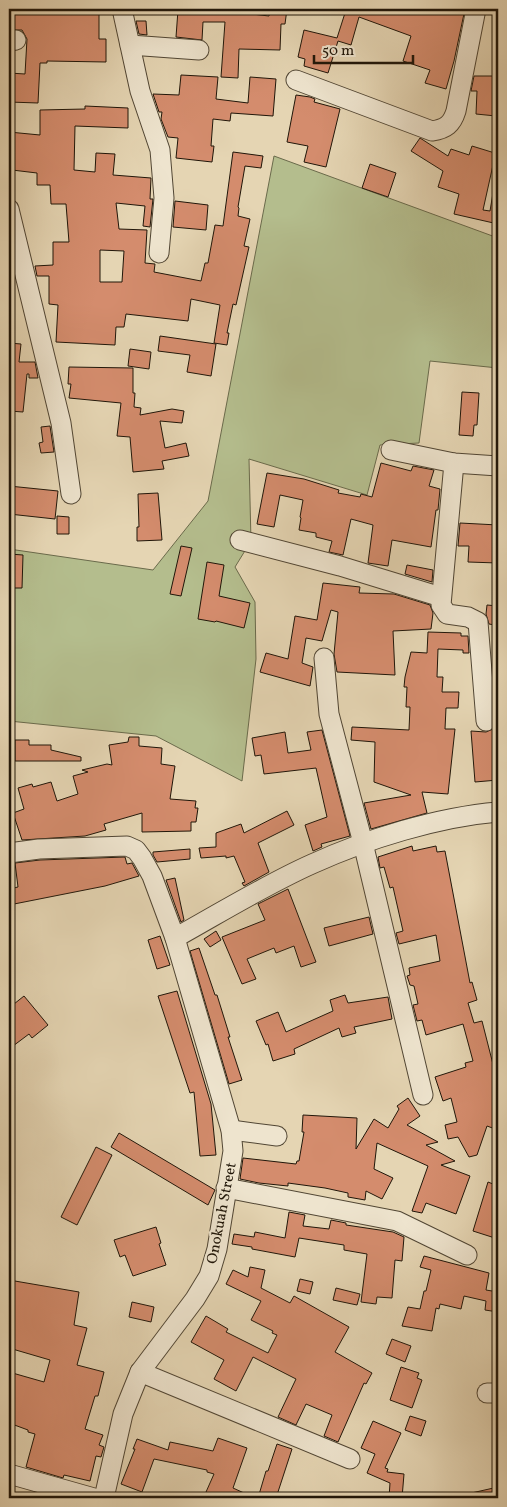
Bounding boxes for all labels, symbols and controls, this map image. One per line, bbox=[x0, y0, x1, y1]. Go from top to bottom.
scale bar bbox=[314, 32, 413, 64]
text: 50 m bbox=[322, 41, 354, 62]
street label: Onokuah Street bbox=[202, 1161, 243, 1266]

